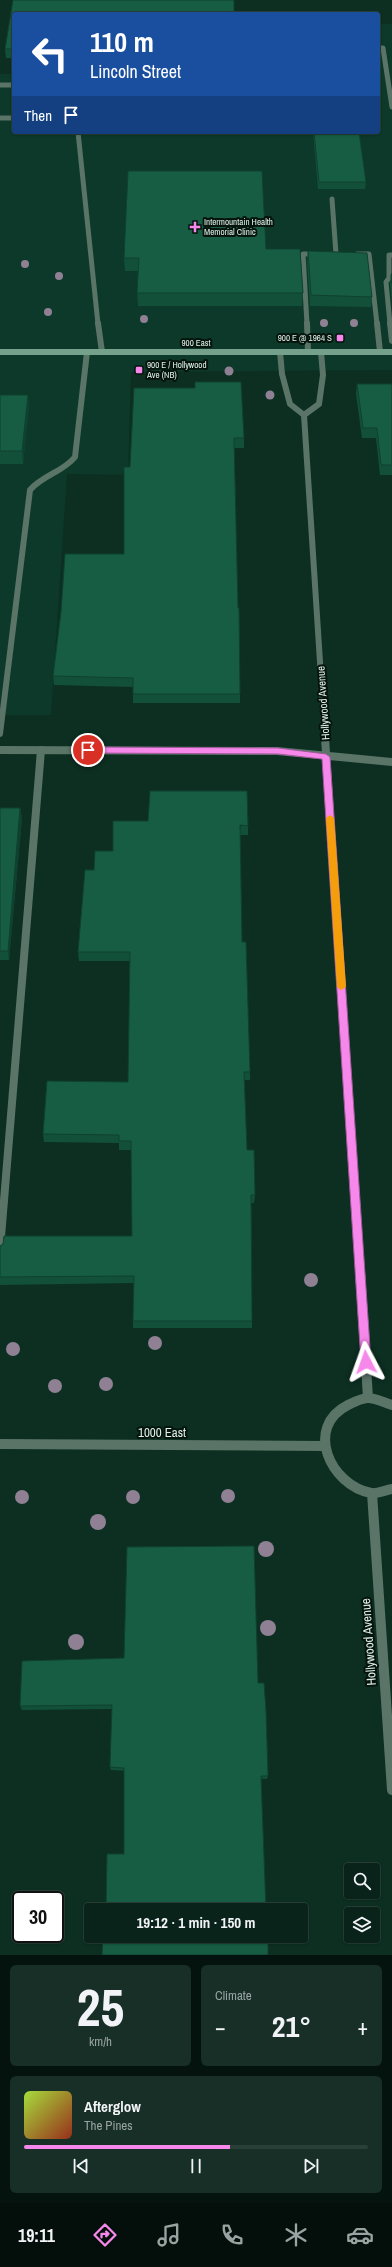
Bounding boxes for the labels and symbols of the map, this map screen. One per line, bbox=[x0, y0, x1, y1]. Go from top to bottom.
place label: Intermountain Health Memorial Clinic bbox=[204, 216, 273, 238]
marker: Intermountain Health Memorial Clinic bbox=[189, 221, 201, 233]
place label: 900 E @ 1964 S bbox=[278, 332, 332, 344]
marker: 900 E @ 1964 S bbox=[335, 333, 345, 343]
street label: 900 East bbox=[181, 337, 211, 349]
place label: 900 E / Hollywood Ave (NB) bbox=[146, 359, 206, 381]
marker: 900 E / Hollywood Ave (NB) bbox=[134, 365, 144, 375]
street label: Hollywood Avenue bbox=[313, 666, 333, 740]
pin bbox=[71, 733, 105, 767]
position arrow bbox=[345, 1341, 387, 1383]
street label: 1000 East bbox=[138, 1424, 186, 1441]
street label: Hollywood Avenue bbox=[357, 1598, 380, 1686]
speed limit sign: 30 bbox=[12, 1891, 64, 1943]

